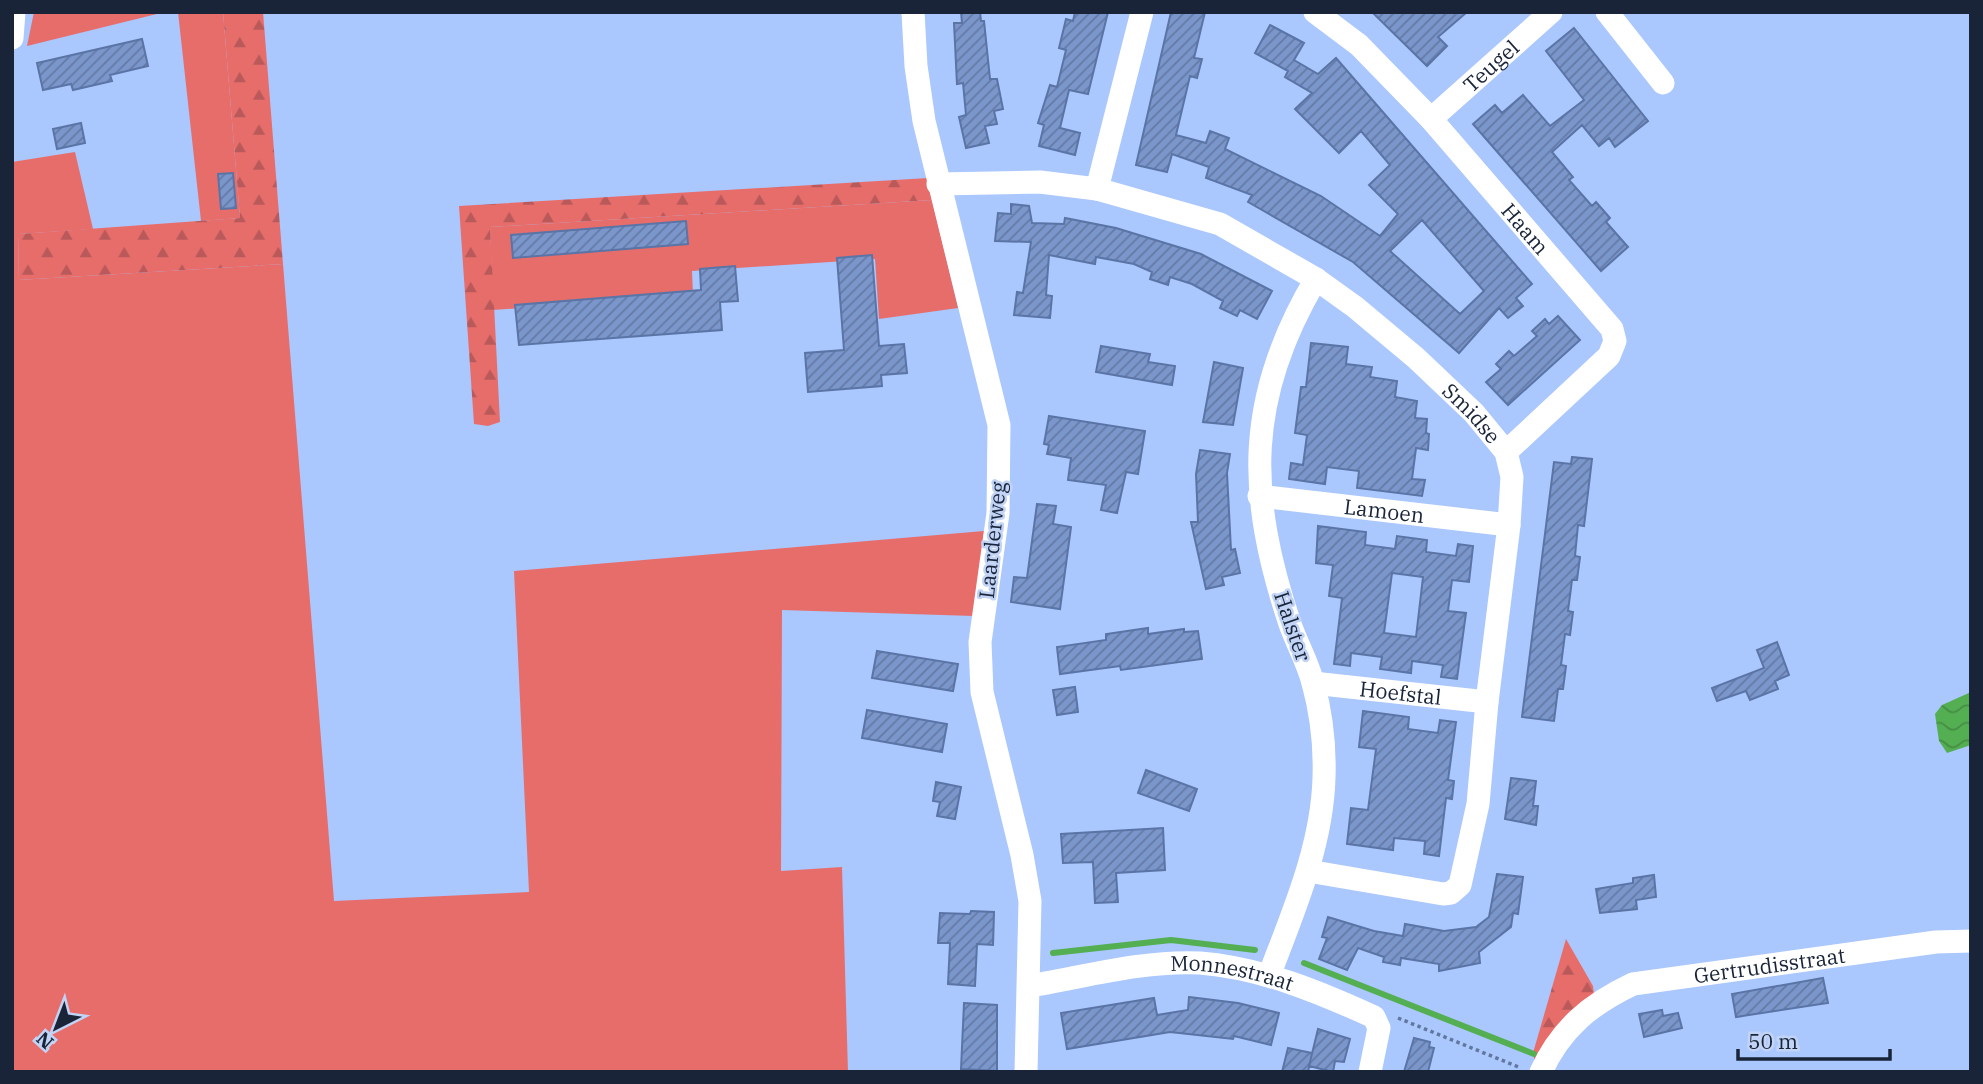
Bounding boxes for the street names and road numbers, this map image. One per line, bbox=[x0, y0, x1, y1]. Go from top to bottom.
street label: Teugel bbox=[1457, 33, 1525, 98]
street label: Haam bbox=[1495, 197, 1556, 260]
street label: Smidse bbox=[1437, 377, 1507, 449]
street label: Laarderweg bbox=[972, 480, 1012, 600]
street label: Lamoen bbox=[1342, 492, 1426, 529]
street label: Halster bbox=[1268, 587, 1318, 665]
street label: Hoefstal bbox=[1358, 674, 1443, 711]
street label: Gertrudisstraat bbox=[1692, 941, 1847, 989]
street label: Monnestraat bbox=[1170, 949, 1298, 997]

